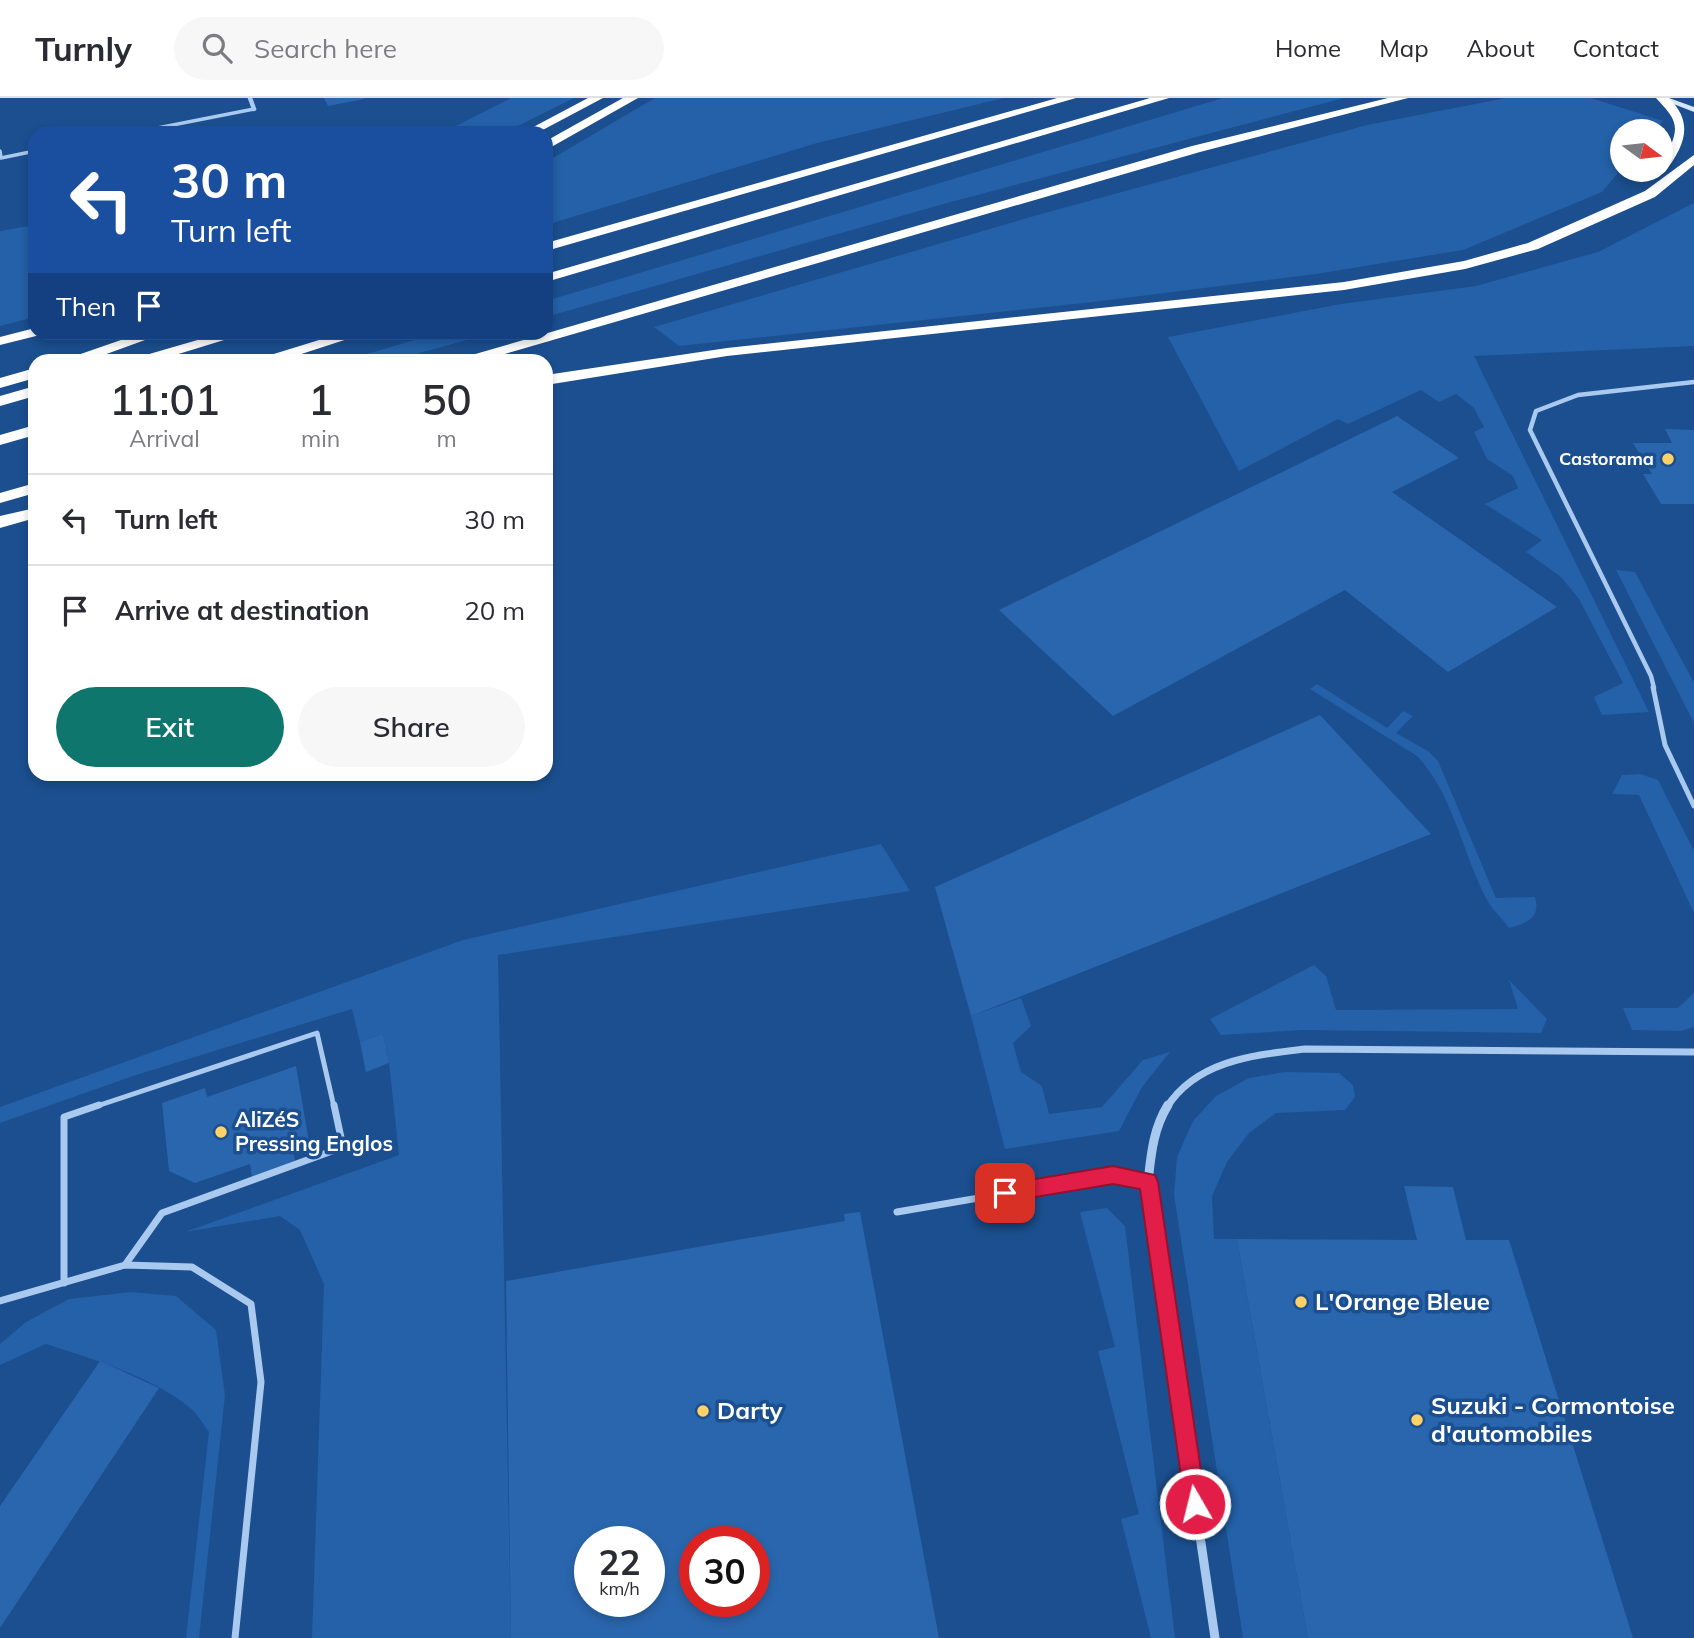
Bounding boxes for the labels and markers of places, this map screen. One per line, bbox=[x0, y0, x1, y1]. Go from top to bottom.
place label: Castorama bbox=[1559, 447, 1654, 470]
marker: Castorama bbox=[1660, 451, 1676, 467]
place label: AliZéS Pressing Englos bbox=[235, 1106, 393, 1156]
marker: AliZéS Pressing Englos bbox=[213, 1124, 229, 1140]
pin bbox=[975, 1163, 1035, 1223]
place label: L'Orange Bleue bbox=[1315, 1286, 1490, 1316]
marker: L'Orange Bleue bbox=[1293, 1294, 1309, 1310]
place label: Suzuki - Cormontoise d'automobiles bbox=[1431, 1390, 1675, 1448]
place label: Darty bbox=[717, 1395, 784, 1425]
marker: Darty bbox=[695, 1403, 711, 1419]
marker: Suzuki - Cormontoise d'automobiles bbox=[1409, 1412, 1425, 1428]

